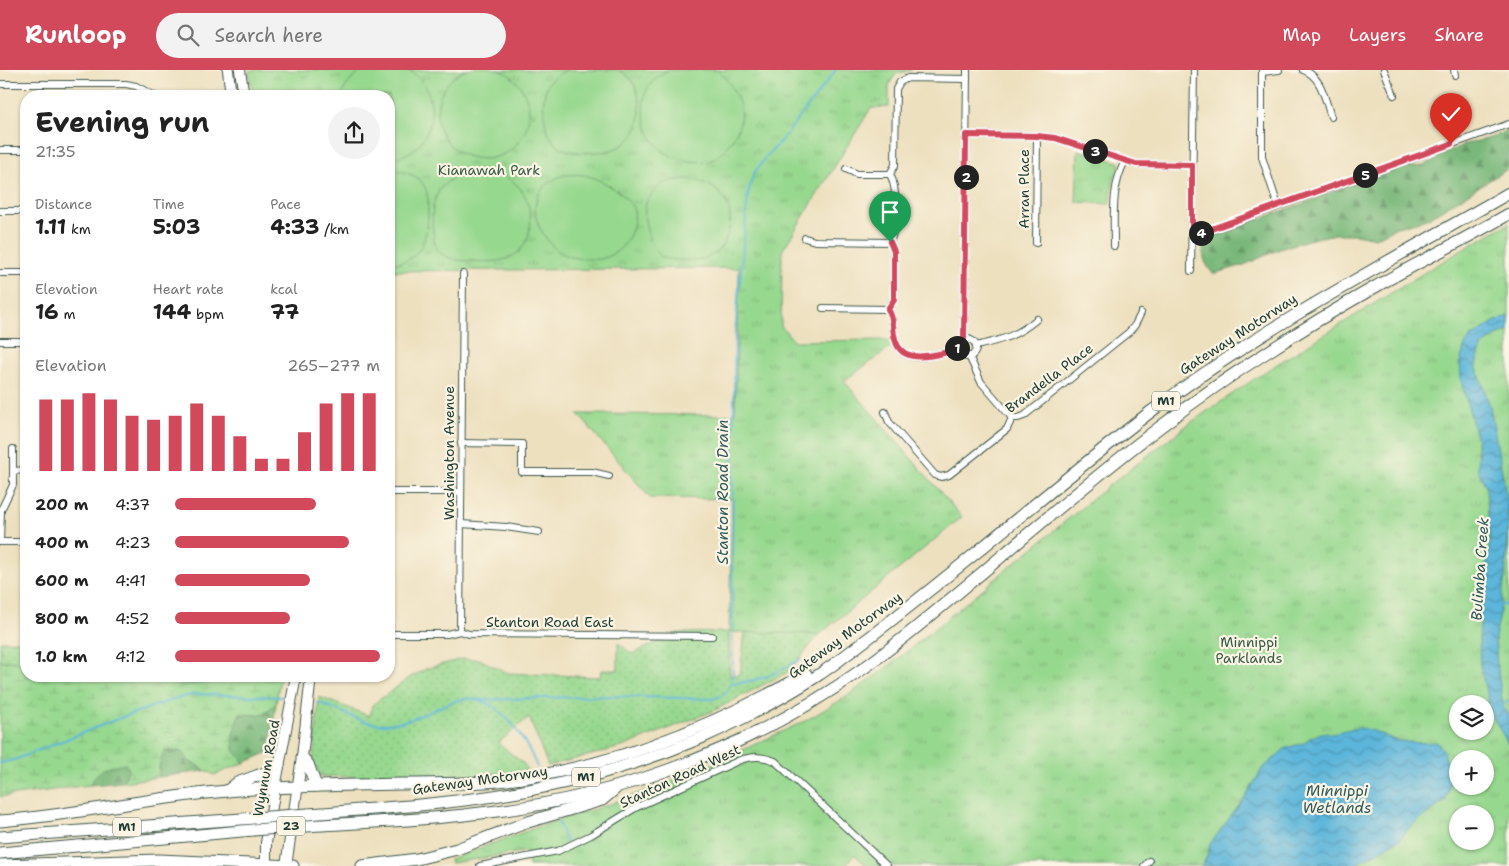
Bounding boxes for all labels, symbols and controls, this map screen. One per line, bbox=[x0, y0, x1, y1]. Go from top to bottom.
search box bbox=[156, 13, 506, 58]
text: Runloop bbox=[25, 19, 126, 51]
icon: search bbox=[174, 21, 202, 49]
text: Search here bbox=[214, 23, 323, 48]
text: Map bbox=[1283, 23, 1321, 47]
text: Layers bbox=[1349, 23, 1406, 47]
text: Share bbox=[1434, 23, 1484, 47]
pin bbox=[1430, 93, 1472, 144]
icon: check bbox=[1437, 100, 1465, 128]
text: Evening run bbox=[35, 103, 210, 141]
button: share bbox=[328, 107, 380, 159]
pin: 3 bbox=[1082, 138, 1108, 164]
text: 21:35 bbox=[35, 141, 76, 162]
text: 3 bbox=[1091, 142, 1100, 160]
street label: Arran Place bbox=[1015, 149, 1033, 229]
park label: Kianawah Park bbox=[438, 161, 540, 179]
pin: 5 bbox=[1352, 162, 1378, 188]
pin: 2 bbox=[954, 164, 978, 190]
text: 5 bbox=[1361, 166, 1370, 184]
text: 2 bbox=[962, 168, 971, 186]
pin bbox=[869, 191, 911, 242]
text: Distance bbox=[35, 195, 92, 213]
text: Time bbox=[153, 195, 185, 213]
text: Pace bbox=[270, 195, 301, 213]
icon: arrive bbox=[876, 198, 904, 226]
text: 1.11 bbox=[35, 213, 66, 241]
text: 5:03 bbox=[153, 213, 200, 241]
text: 4:33 bbox=[270, 213, 319, 241]
text: km bbox=[66, 220, 91, 238]
text: /km bbox=[319, 220, 349, 238]
pin: 4 bbox=[1188, 220, 1214, 246]
text: 4 bbox=[1197, 224, 1206, 242]
text: Elevation bbox=[35, 280, 98, 298]
text: Heart rate bbox=[153, 280, 224, 298]
text: kcal bbox=[270, 280, 298, 298]
street label: Gateway Motorway bbox=[1176, 289, 1300, 379]
text: 16 bbox=[35, 298, 59, 326]
text: 144 bbox=[153, 298, 191, 326]
text: 77 bbox=[270, 298, 299, 326]
text: m bbox=[59, 305, 76, 323]
text: bpm bbox=[191, 305, 224, 323]
pin: 1 bbox=[944, 336, 970, 360]
text: 1 bbox=[954, 339, 961, 357]
street label: Brandella Place bbox=[1002, 339, 1096, 417]
text: Elevation bbox=[35, 355, 107, 376]
text: 265–277 m bbox=[287, 355, 380, 376]
street label: Washington Avenue bbox=[440, 386, 458, 520]
road number: M1 bbox=[1152, 392, 1180, 411]
water label: Stanton Road Drain bbox=[713, 420, 733, 564]
text: 200 m bbox=[35, 494, 88, 515]
text: 4:37 bbox=[115, 494, 150, 515]
water label: Bulimba Creek bbox=[1466, 516, 1494, 621]
text: 400 m bbox=[35, 532, 89, 553]
text: 4:23 bbox=[115, 532, 151, 553]
text: 600 m bbox=[35, 570, 89, 591]
text: 4:41 bbox=[115, 570, 146, 591]
street label: Gateway Motorway bbox=[785, 588, 905, 682]
text: 800 m bbox=[35, 608, 89, 629]
text: 4:52 bbox=[115, 608, 150, 629]
street label: Stanton Road East bbox=[486, 613, 614, 631]
park label: Minnippi Parklands bbox=[1216, 633, 1283, 667]
text: 1.0 km bbox=[35, 646, 87, 667]
text: 4:12 bbox=[115, 646, 146, 667]
map controls bbox=[1449, 695, 1494, 850]
button: layers bbox=[1449, 695, 1494, 740]
street label: Wynnum Road bbox=[249, 718, 283, 818]
street label: Stanton Road West bbox=[617, 740, 743, 812]
button: + bbox=[1449, 750, 1494, 795]
street label: Gateway Motorway bbox=[411, 762, 549, 798]
road number: M1 bbox=[572, 768, 600, 786]
water label: Minnippi Wetlands bbox=[1302, 781, 1372, 818]
button: − bbox=[1449, 805, 1494, 850]
road number: 23 bbox=[277, 816, 305, 836]
road number: M1 bbox=[113, 818, 141, 836]

